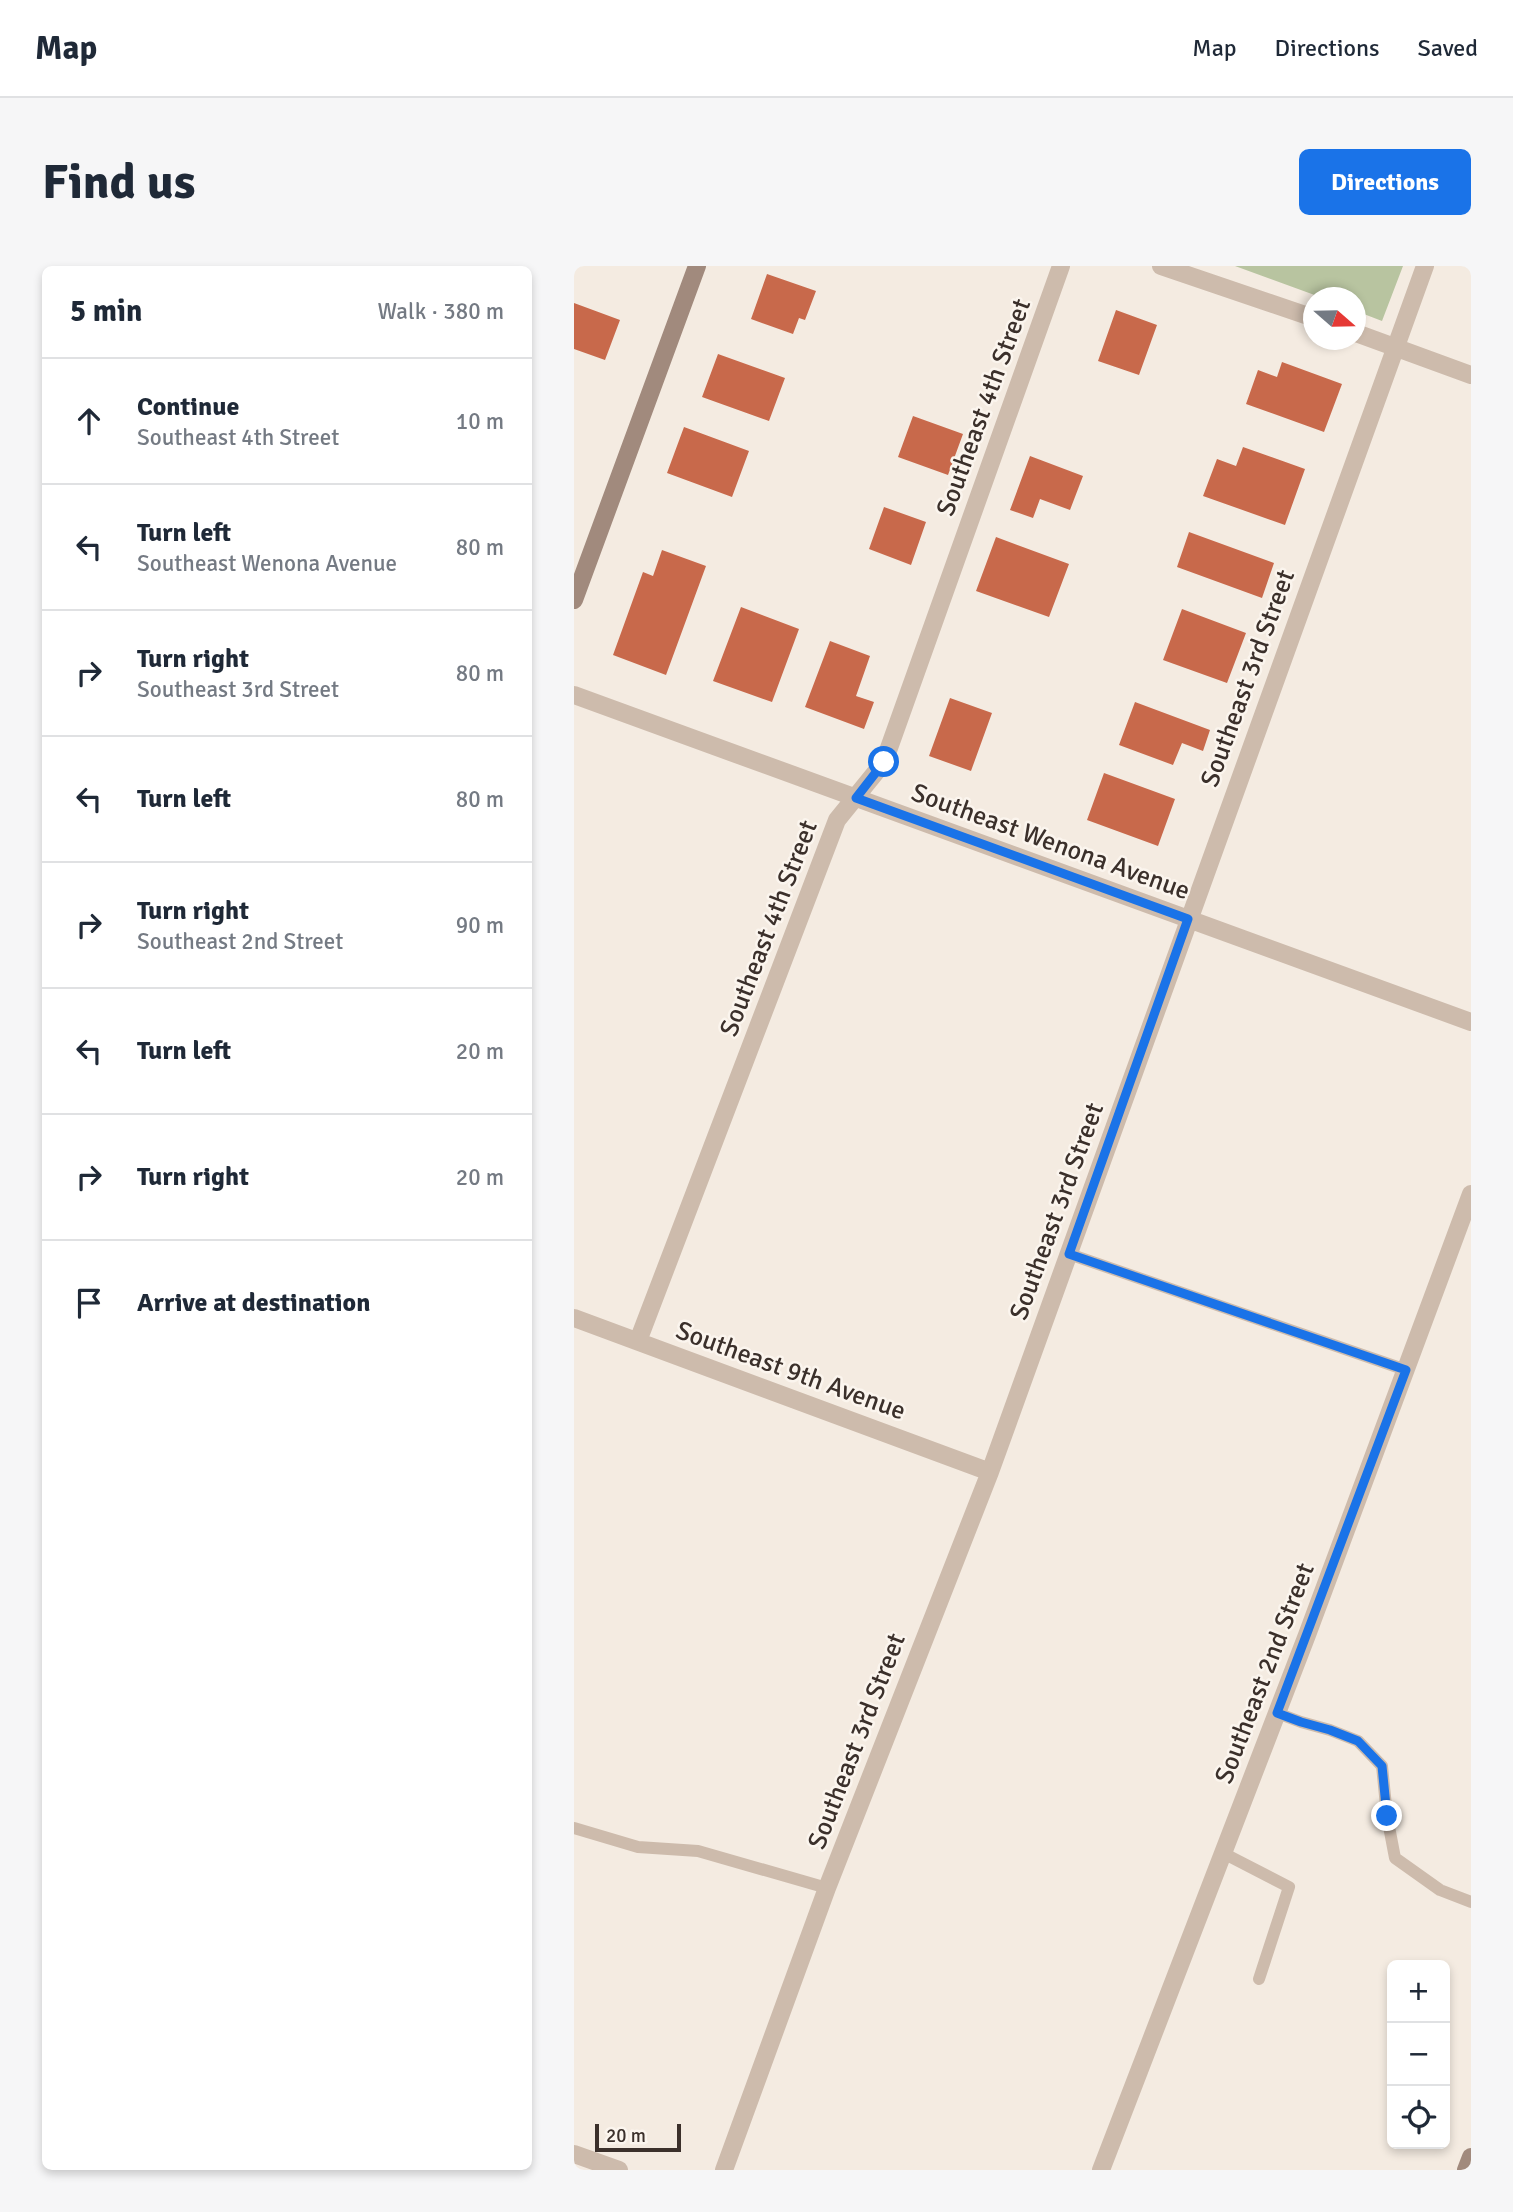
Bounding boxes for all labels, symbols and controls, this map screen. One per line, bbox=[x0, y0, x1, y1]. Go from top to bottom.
text: Map bbox=[35, 28, 97, 69]
text: Map bbox=[1192, 33, 1237, 63]
text: Directions bbox=[1275, 33, 1380, 63]
text: Saved bbox=[1418, 33, 1478, 63]
button: Directions bbox=[1299, 149, 1471, 215]
text: Find us bbox=[42, 152, 195, 212]
north arrow bbox=[1303, 287, 1366, 350]
text: 5 min bbox=[70, 293, 142, 330]
street label: Southeast 4th Street bbox=[930, 294, 1038, 520]
text: Walk · 380 m bbox=[378, 297, 504, 326]
text: Continue bbox=[137, 391, 239, 423]
icon: ahead bbox=[70, 402, 108, 440]
text: 10 m bbox=[456, 407, 504, 436]
text: Southeast 4th Street bbox=[137, 423, 339, 452]
text: Turn left bbox=[137, 517, 231, 549]
icon: left bbox=[70, 528, 108, 566]
text: 80 m bbox=[456, 533, 504, 562]
text: Southeast Wenona Avenue bbox=[137, 549, 397, 578]
street label: Southeast 3rd Street bbox=[1194, 566, 1302, 791]
text: Turn right bbox=[137, 643, 249, 675]
icon: right bbox=[70, 654, 108, 692]
text: 80 m bbox=[456, 659, 504, 688]
text: Southeast 3rd Street bbox=[137, 675, 339, 704]
route start bbox=[868, 746, 899, 777]
street label: Southeast Wenona Avenue bbox=[907, 777, 1194, 907]
icon: left bbox=[70, 780, 108, 818]
text: Turn left bbox=[137, 783, 231, 815]
text: 80 m bbox=[456, 785, 504, 814]
street label: Southeast 4th Street bbox=[713, 816, 825, 1041]
text: Turn right bbox=[137, 895, 249, 927]
icon: right bbox=[70, 906, 108, 944]
text: 90 m bbox=[456, 911, 504, 940]
text: Southeast 2nd Street bbox=[137, 927, 343, 956]
icon: left bbox=[70, 1032, 108, 1070]
text: Turn left bbox=[137, 1035, 231, 1067]
text: 20 m bbox=[456, 1037, 504, 1066]
street label: Southeast 3rd Street bbox=[1003, 1099, 1111, 1324]
icon: right bbox=[70, 1158, 108, 1196]
text: Turn right bbox=[137, 1161, 249, 1193]
text: 20 m bbox=[456, 1163, 504, 1192]
icon: arrive bbox=[70, 1284, 108, 1322]
text: Arrive at destination bbox=[137, 1287, 370, 1319]
street label: Southeast 9th Avenue bbox=[671, 1314, 910, 1427]
street label: Southeast 2nd Street bbox=[1208, 1559, 1322, 1788]
street label: Southeast 3rd Street bbox=[801, 1629, 913, 1854]
route end bbox=[1371, 1800, 1402, 1831]
map controls bbox=[1387, 1960, 1450, 2149]
button: + bbox=[1387, 1960, 1450, 2023]
button: − bbox=[1387, 2023, 1450, 2086]
button: locate bbox=[1387, 2086, 1450, 2149]
scale bar bbox=[595, 2121, 681, 2153]
text: 20 m bbox=[606, 2124, 646, 2148]

